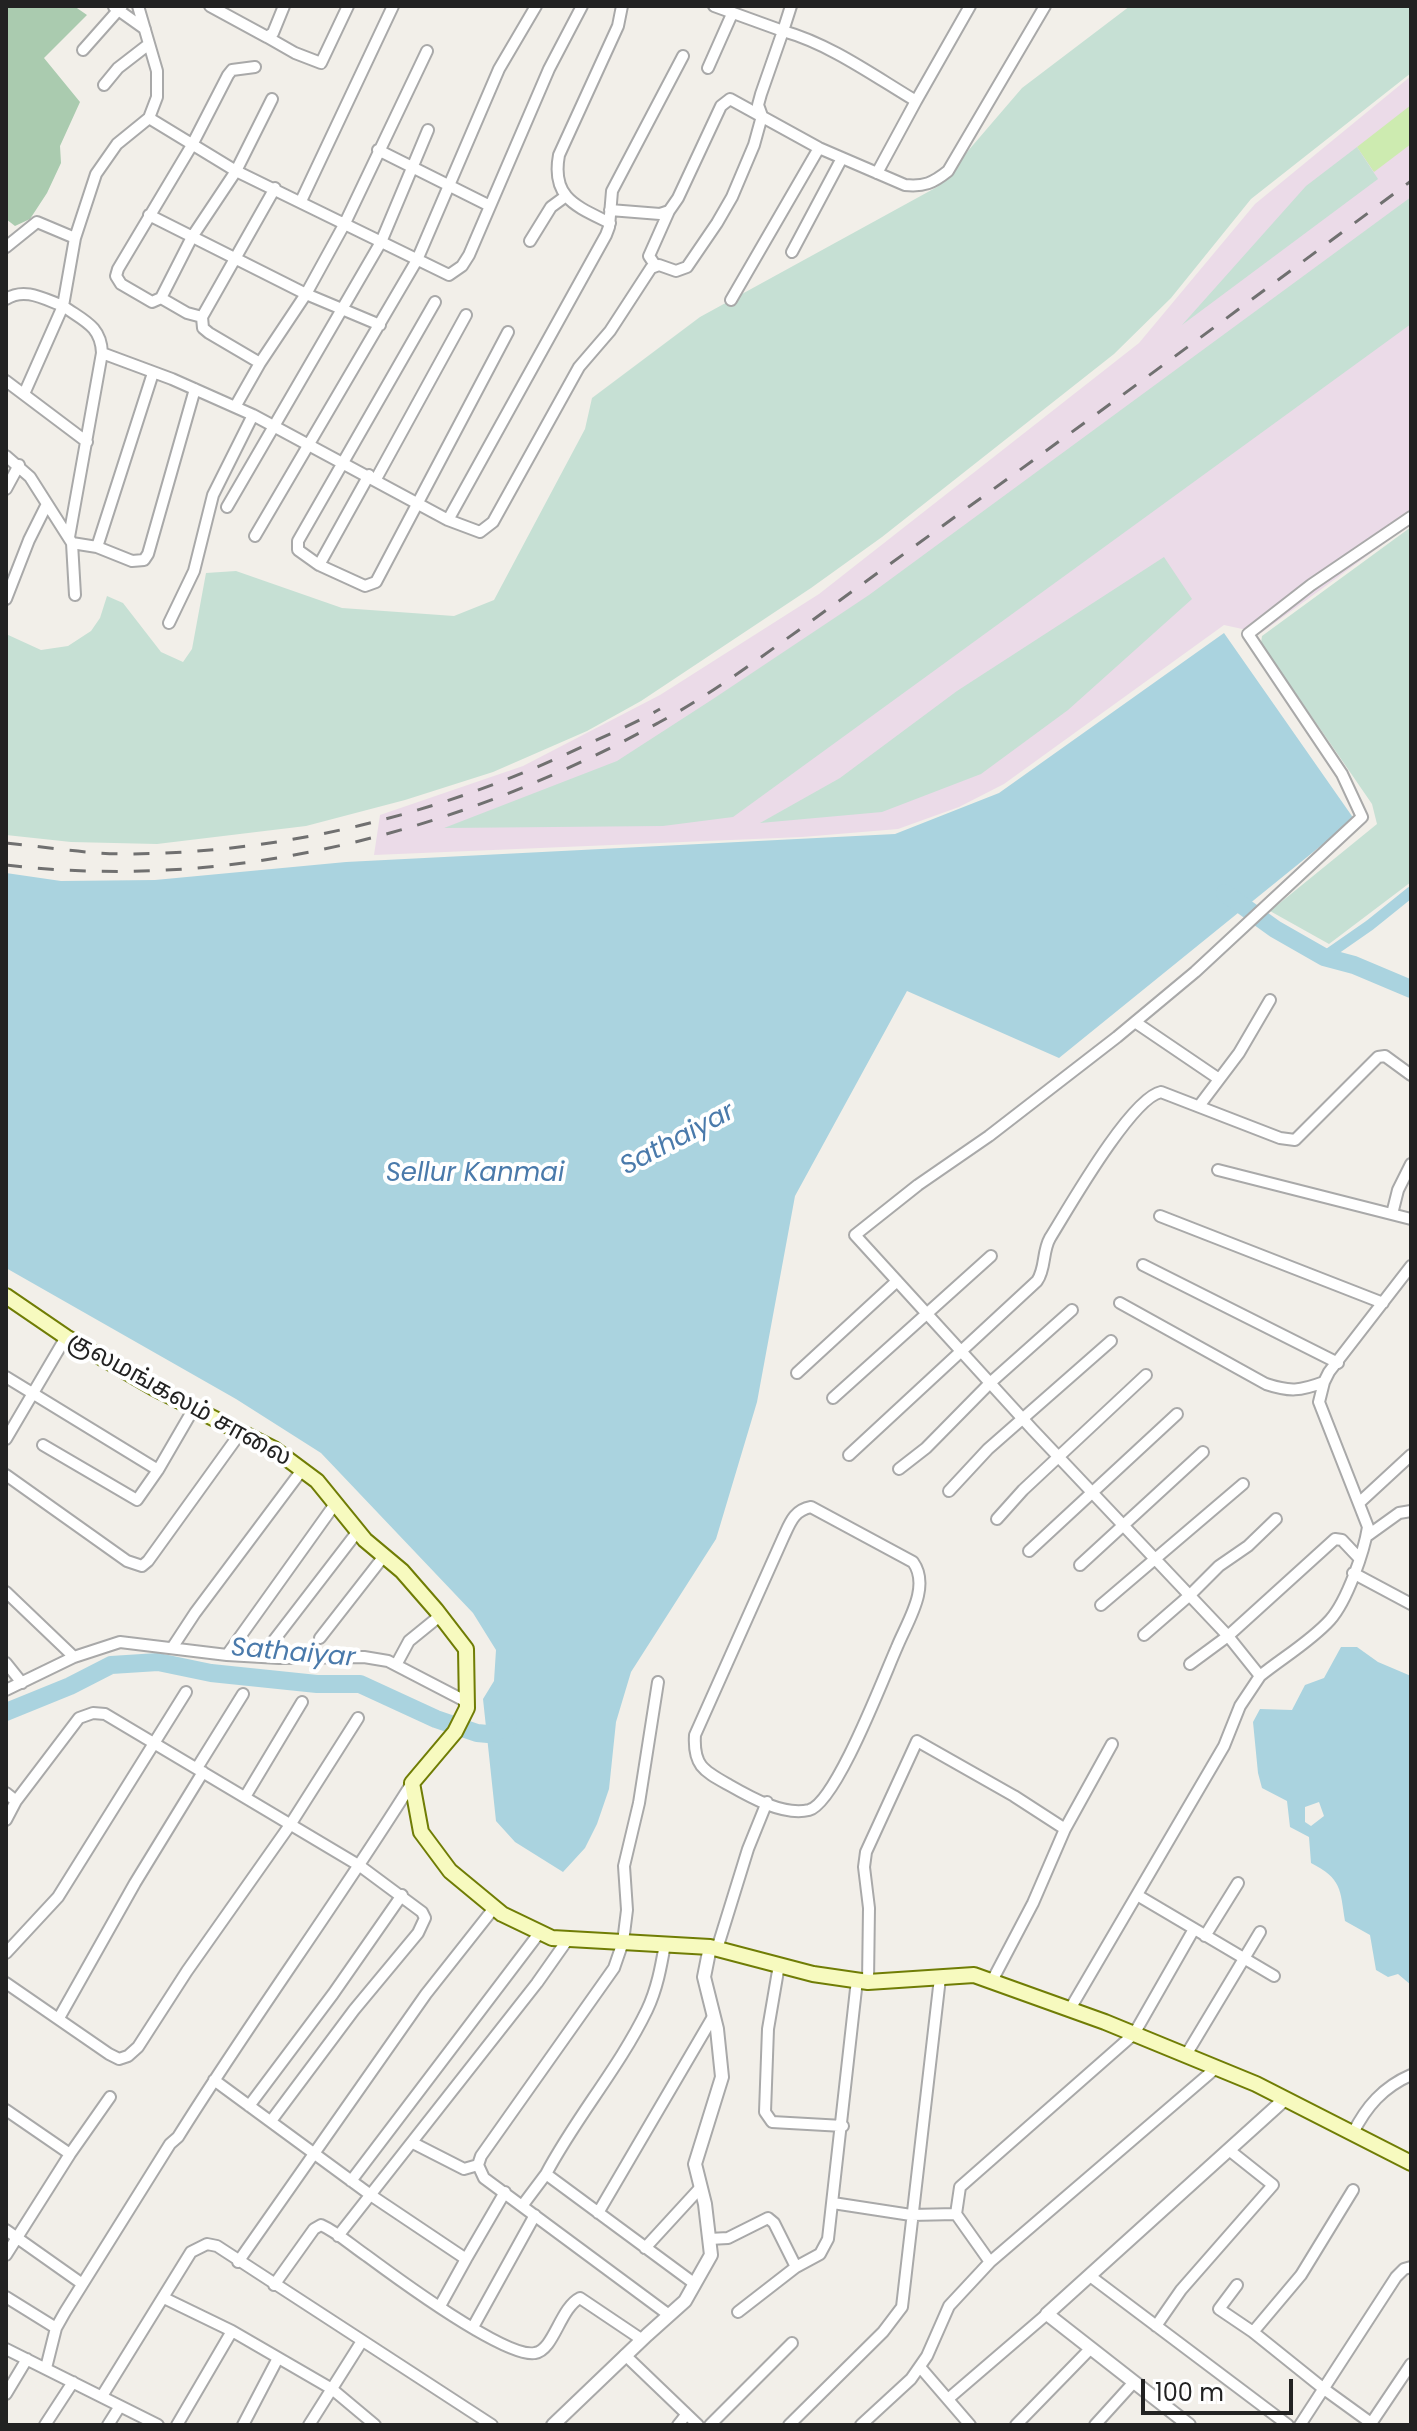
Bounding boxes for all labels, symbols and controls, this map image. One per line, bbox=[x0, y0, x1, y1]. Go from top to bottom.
water label: Sathaiyar bbox=[616, 1097, 740, 1183]
water label: Sellur Kanmai bbox=[386, 1158, 564, 1190]
street label: குலமங்கலம் சாலை bbox=[62, 1327, 296, 1473]
water label: Sathaiyar bbox=[230, 1633, 356, 1675]
scale bar bbox=[1145, 2363, 1297, 2413]
text: 100 m bbox=[1155, 2376, 1224, 2409]

